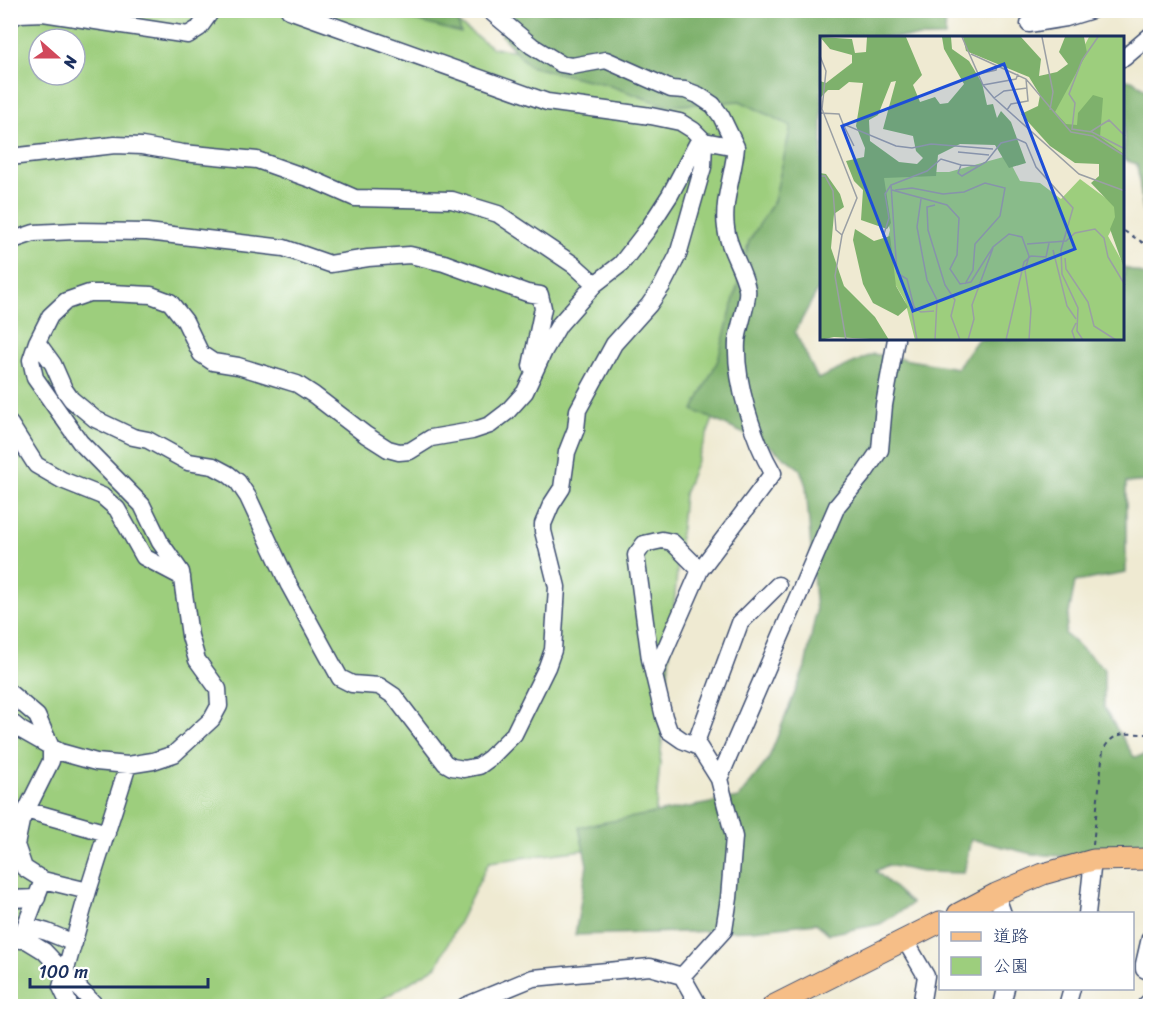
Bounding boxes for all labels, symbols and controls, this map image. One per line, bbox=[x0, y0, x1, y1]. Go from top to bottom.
north arrow bbox=[27, 27, 87, 87]
inset map bbox=[820, 36, 1125, 340]
text: N bbox=[55, 51, 86, 73]
legend bbox=[939, 912, 1134, 990]
text: 道路 bbox=[993, 920, 1029, 952]
text: 公園 bbox=[993, 950, 1029, 982]
scale bar bbox=[30, 951, 208, 989]
text: 100 m bbox=[39, 956, 88, 988]

